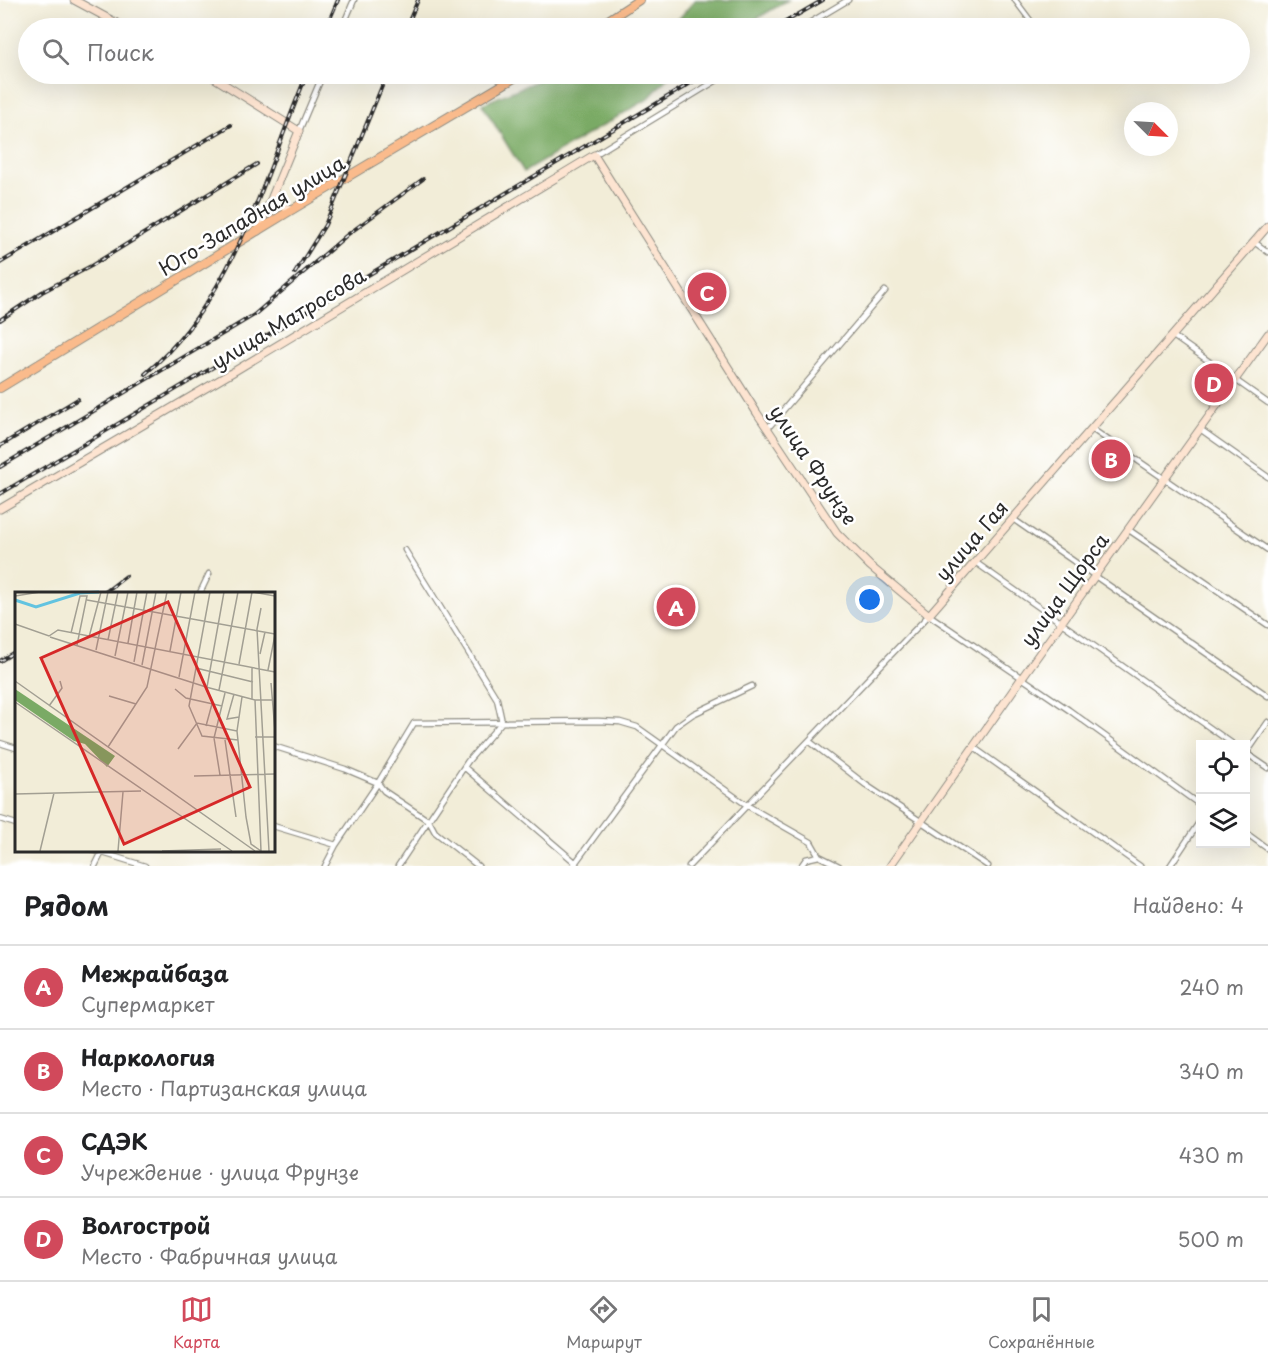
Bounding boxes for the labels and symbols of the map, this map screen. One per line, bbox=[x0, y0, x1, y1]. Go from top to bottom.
north arrow bbox=[1124, 102, 1178, 156]
street label: Юго-Западная улица bbox=[153, 147, 351, 283]
street label: улица Матросова bbox=[206, 260, 372, 376]
pin: C bbox=[688, 270, 726, 314]
pin: D bbox=[1194, 360, 1234, 406]
street label: улица Фрунзе bbox=[763, 399, 865, 530]
pin: B bbox=[1092, 436, 1130, 482]
street label: улица Гая bbox=[928, 493, 1015, 587]
street label: улица Щорса bbox=[1013, 526, 1116, 652]
pin: A bbox=[656, 584, 696, 630]
your location bbox=[855, 585, 884, 614]
inset map bbox=[15, 592, 274, 851]

